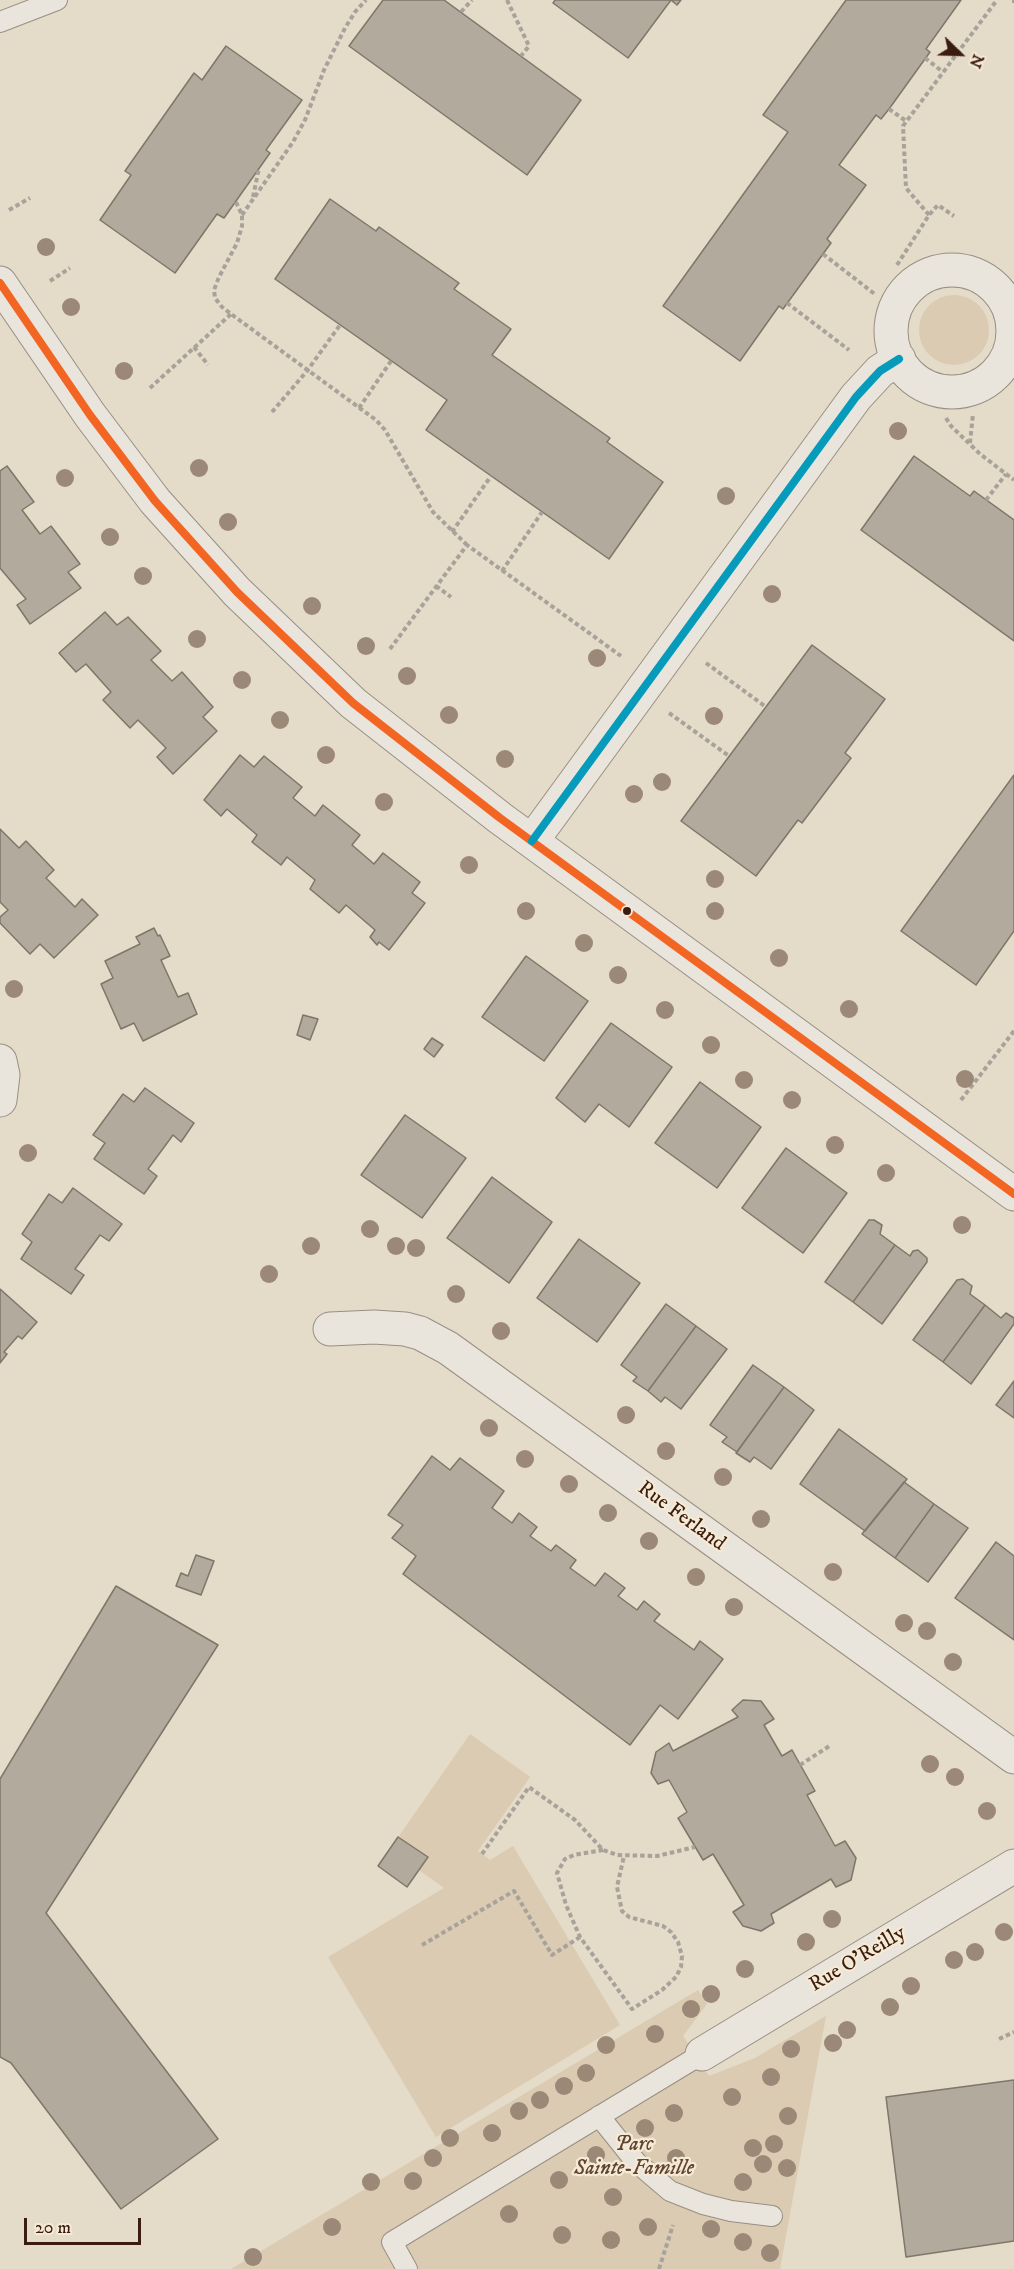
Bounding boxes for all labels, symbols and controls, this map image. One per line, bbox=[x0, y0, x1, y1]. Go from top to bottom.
north arrow bbox=[930, 24, 990, 84]
text: N bbox=[965, 51, 988, 71]
unlabelled marker bbox=[621, 905, 633, 917]
street label: Rue Ferland bbox=[632, 1477, 730, 1557]
street label: Rue O'Reilly bbox=[805, 1921, 911, 1999]
park label: Parc Sainte-Famille bbox=[574, 2133, 694, 2183]
scale bar bbox=[27, 2206, 144, 2244]
text: 20 m bbox=[35, 2217, 71, 2239]

